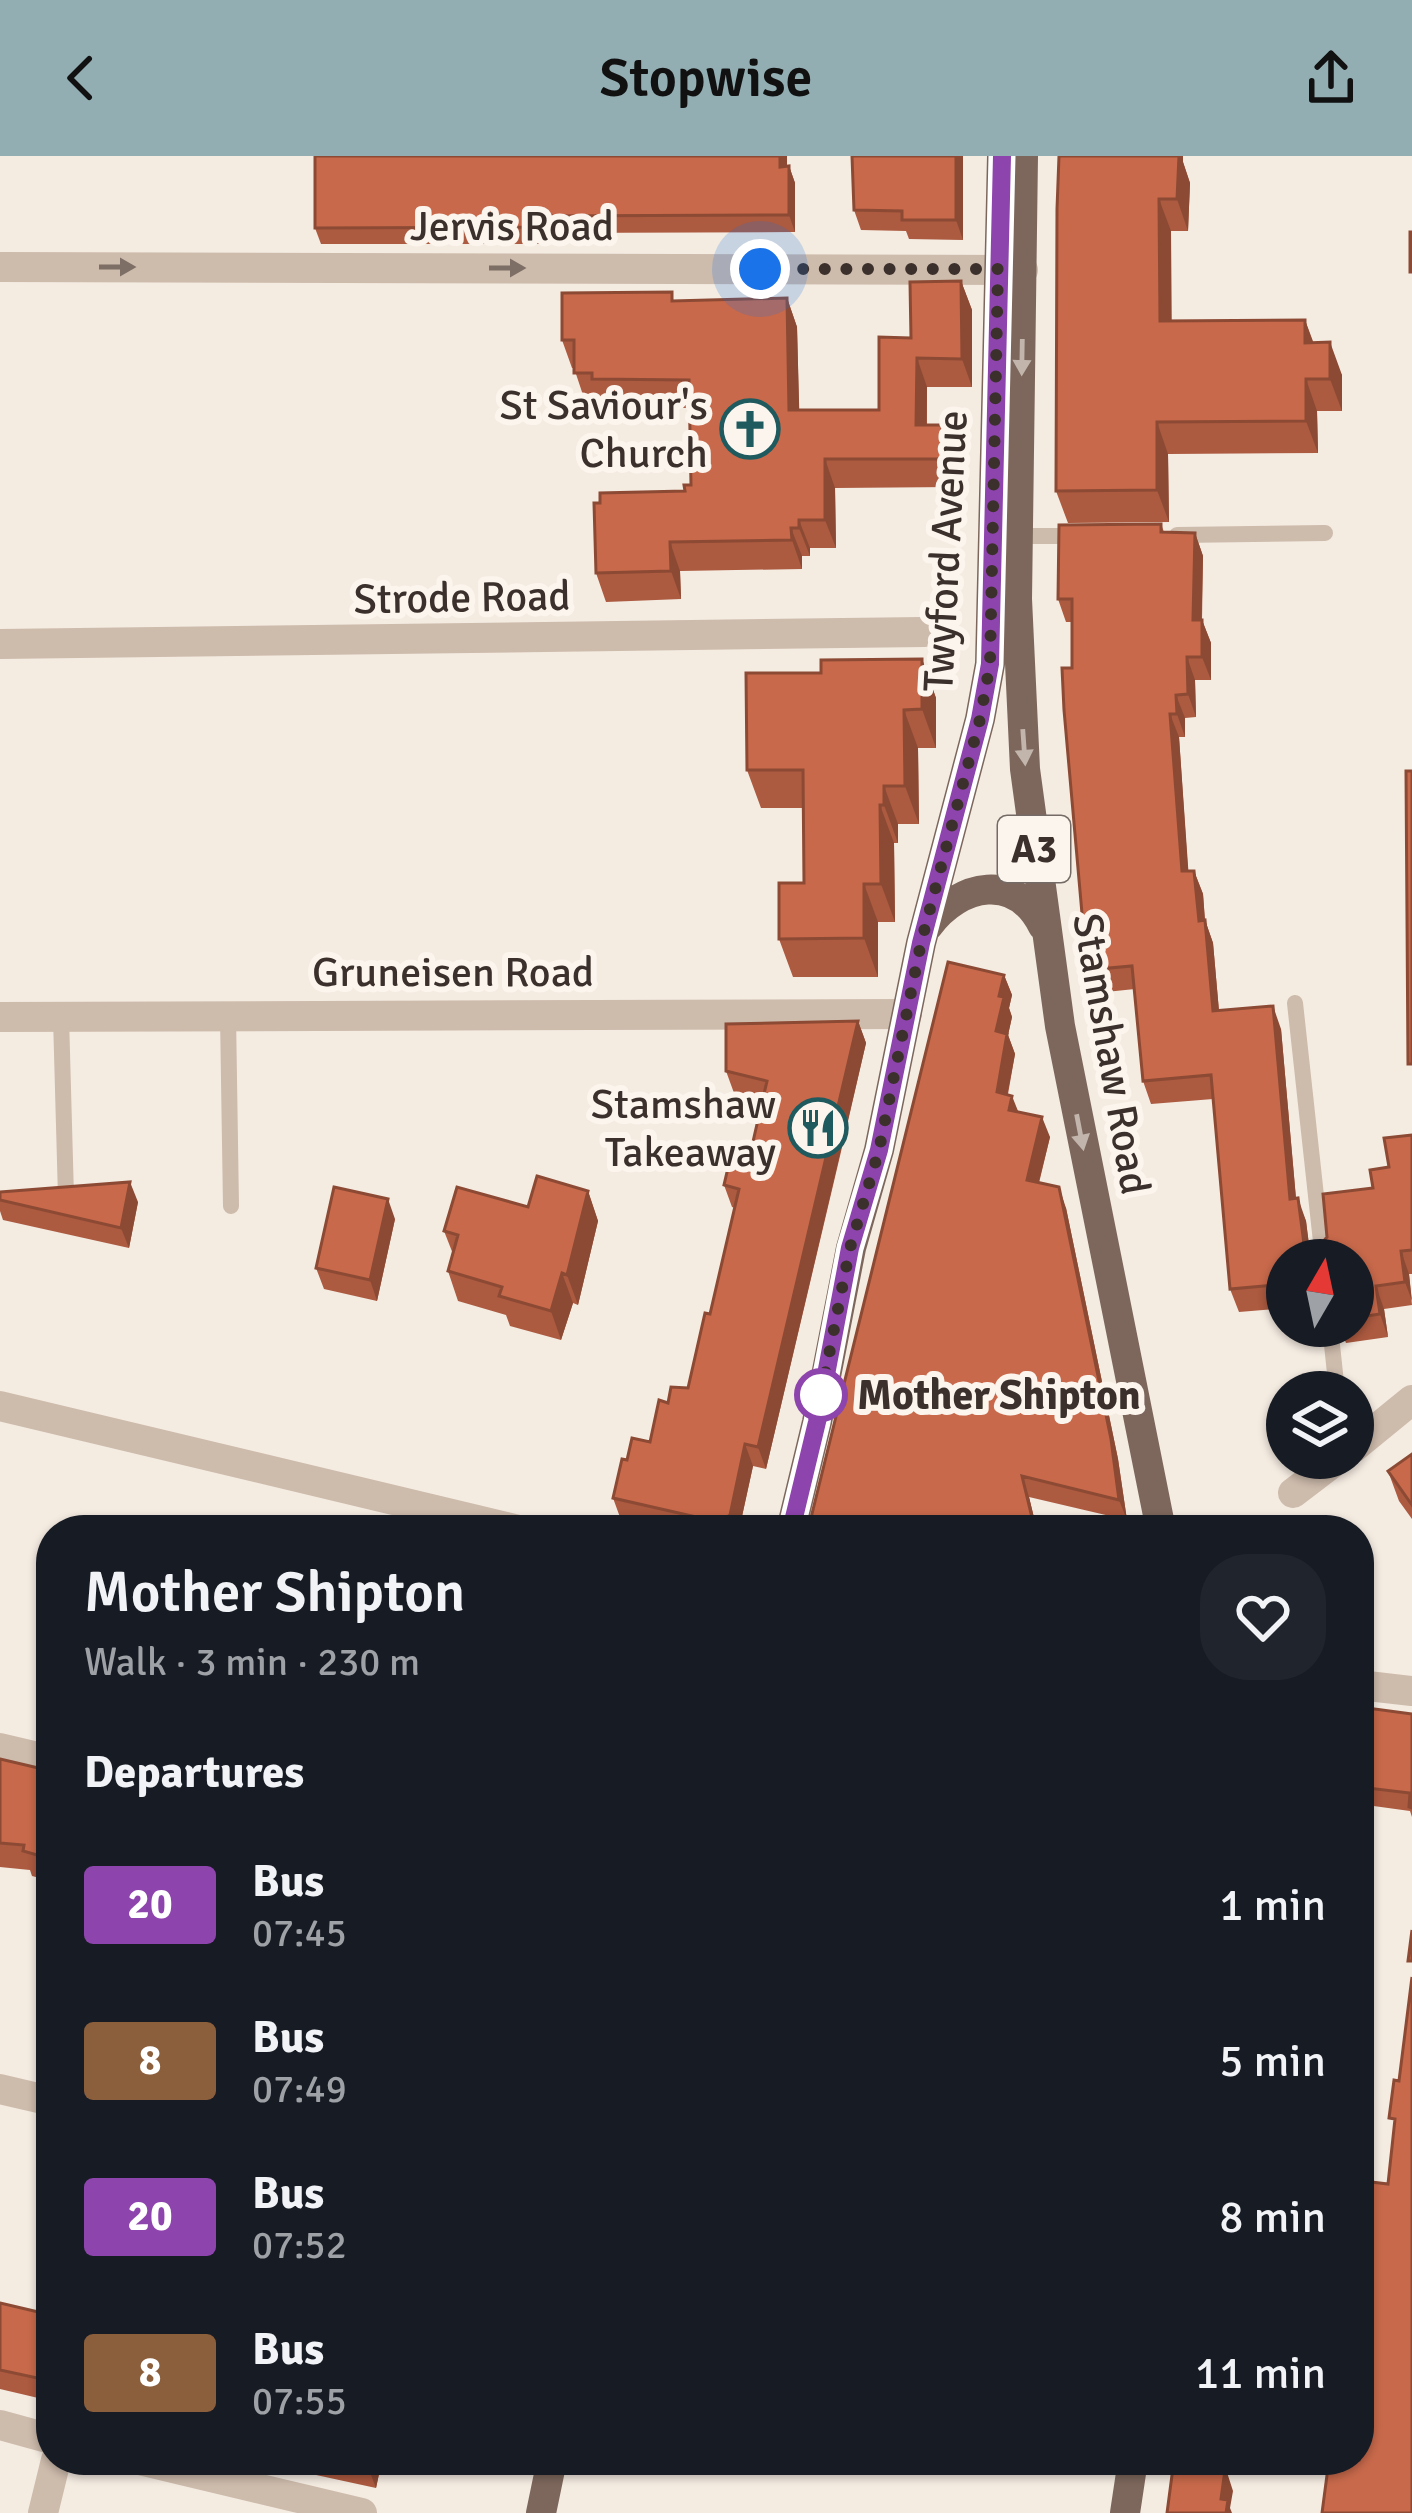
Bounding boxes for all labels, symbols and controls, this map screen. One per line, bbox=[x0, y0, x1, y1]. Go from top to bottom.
icon: back bbox=[48, 45, 114, 111]
text: Stopwise bbox=[599, 45, 813, 112]
icon: share bbox=[1298, 45, 1364, 111]
street label: Jervis Road bbox=[410, 201, 614, 252]
your location bbox=[730, 239, 790, 299]
one-way arrow bbox=[99, 257, 137, 277]
one-way arrow bbox=[489, 258, 527, 278]
one-way arrow bbox=[1012, 339, 1031, 377]
place label: St Saviour's Church bbox=[500, 380, 708, 479]
church icon: St Saviour's Church bbox=[719, 398, 781, 460]
street label: Twyford Avenue bbox=[913, 409, 979, 693]
street label: Strode Road bbox=[353, 571, 571, 625]
one-way arrow bbox=[1014, 729, 1033, 766]
road number: A3 bbox=[998, 816, 1070, 882]
street label: Stamshaw Road bbox=[1061, 910, 1161, 1198]
street label: Gruneisen Road bbox=[312, 947, 594, 998]
place label: Stamshaw Takeaway bbox=[591, 1079, 776, 1178]
restaurant icon: Stamshaw Takeaway bbox=[787, 1097, 849, 1159]
one-way arrow bbox=[1071, 1114, 1090, 1152]
north arrow bbox=[1266, 1239, 1374, 1347]
map controls bbox=[1266, 1239, 1374, 1479]
marker: Mother Shipton bbox=[796, 1370, 846, 1420]
place label: Mother Shipton bbox=[857, 1370, 1141, 1421]
button: layers bbox=[1266, 1371, 1374, 1479]
button: heart bbox=[1200, 1554, 1326, 1680]
text: Mother Shipton bbox=[84, 1557, 465, 1628]
text: Walk · 3 min · 230 m bbox=[84, 1638, 420, 1686]
text: Departures bbox=[84, 1745, 304, 1800]
text: Bus bbox=[252, 1854, 324, 1909]
text: 1 min bbox=[1219, 1878, 1326, 1933]
text: 20 bbox=[127, 1879, 173, 1930]
text: 07:45 bbox=[252, 1909, 347, 1957]
text: Bus bbox=[252, 2010, 324, 2065]
text: 5 min bbox=[1219, 2034, 1326, 2089]
text: 8 bbox=[139, 2035, 161, 2086]
text: 07:49 bbox=[252, 2065, 347, 2113]
text: Bus bbox=[252, 2166, 324, 2221]
text: 8 min bbox=[1219, 2190, 1326, 2245]
text: 20 bbox=[127, 2191, 173, 2242]
text: 07:52 bbox=[252, 2221, 347, 2269]
text: Bus bbox=[252, 2322, 324, 2377]
text: 11 min bbox=[1195, 2346, 1326, 2401]
text: 8 bbox=[139, 2347, 161, 2398]
text: 07:55 bbox=[252, 2377, 347, 2425]

